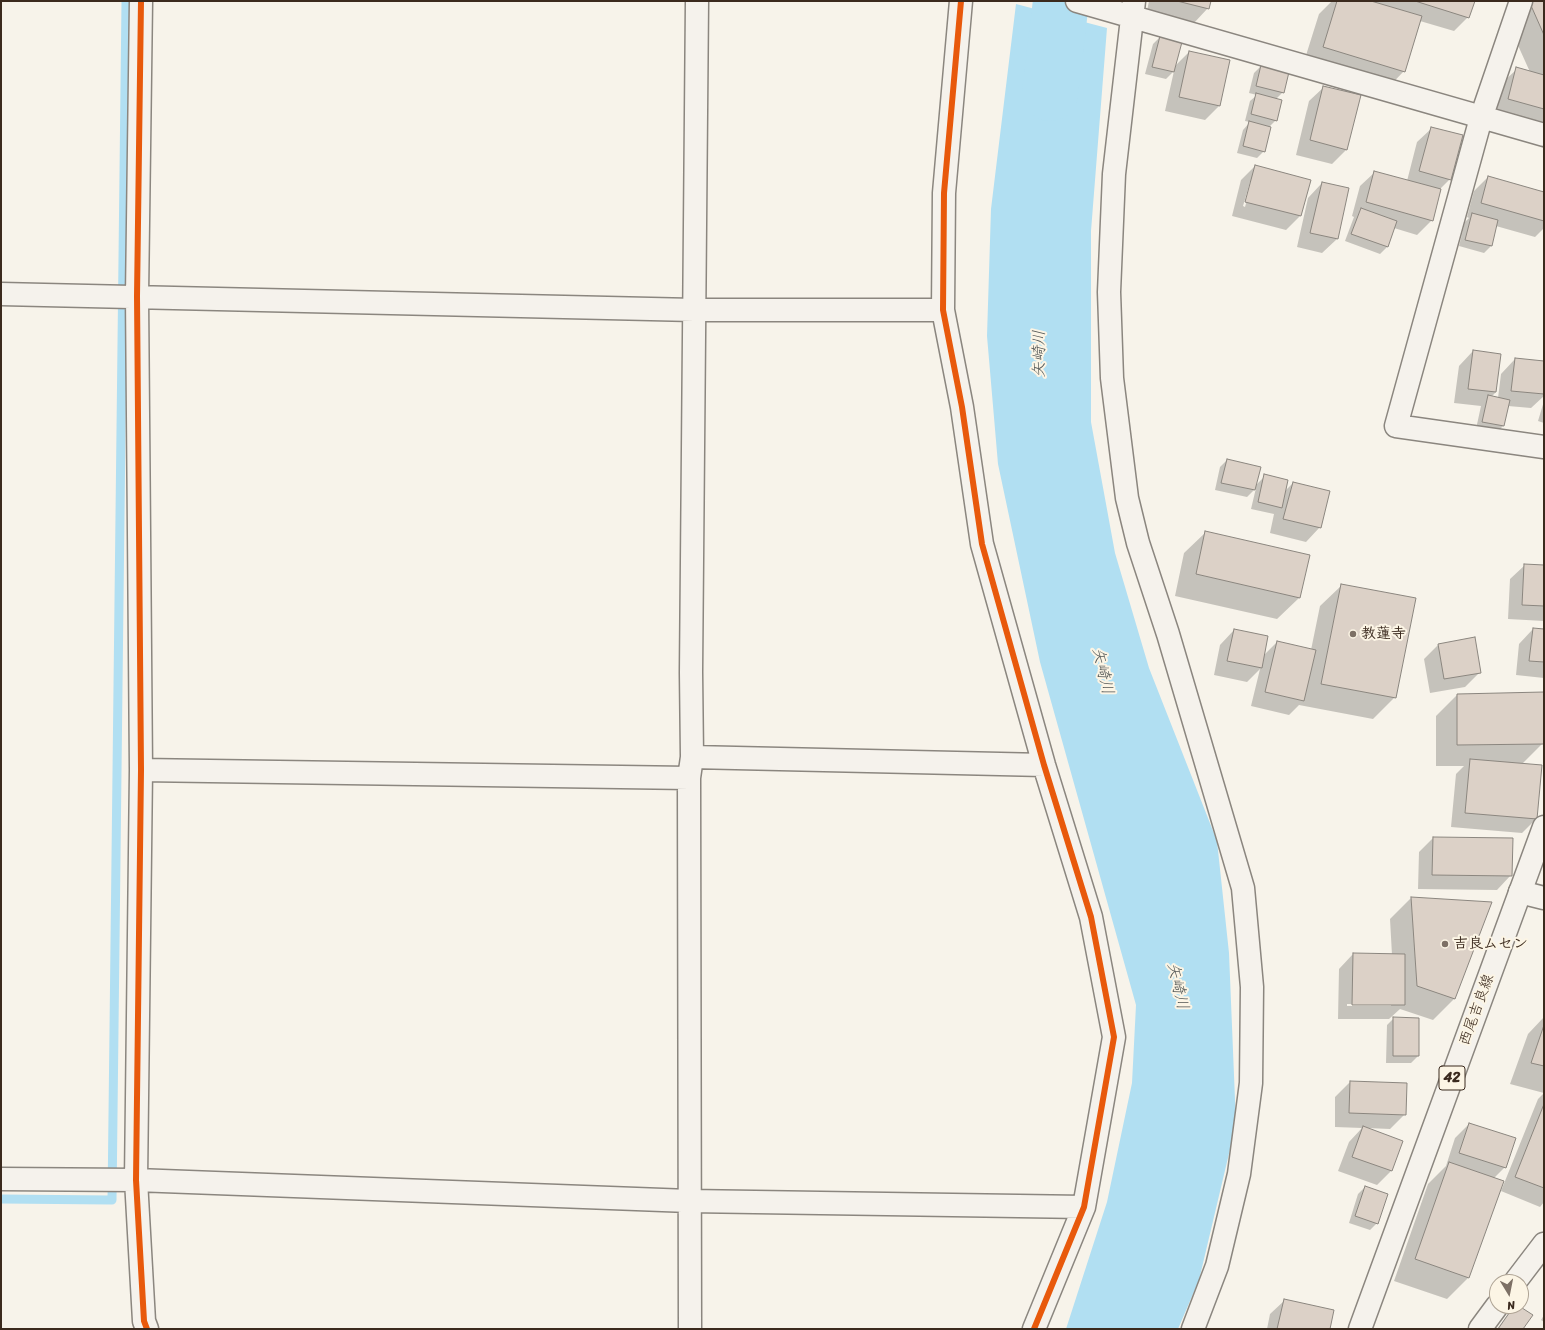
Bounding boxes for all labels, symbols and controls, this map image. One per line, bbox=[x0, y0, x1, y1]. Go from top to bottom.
water label: 矢崎川 bbox=[1030, 330, 1050, 378]
place label: 教蓮寺 bbox=[1361, 625, 1406, 643]
marker: 教蓮寺 bbox=[1348, 629, 1358, 639]
water label: 矢崎川 bbox=[1087, 645, 1117, 697]
place label: 吉良ムセン bbox=[1453, 935, 1528, 953]
marker: 吉良ムセン bbox=[1440, 939, 1450, 949]
water label: 矢崎川 bbox=[1162, 960, 1192, 1012]
street label: 西尾吉良線 bbox=[1456, 972, 1498, 1048]
road number: 42 bbox=[1439, 1066, 1465, 1090]
north arrow bbox=[1489, 1274, 1529, 1314]
text: N bbox=[1506, 1295, 1516, 1315]

